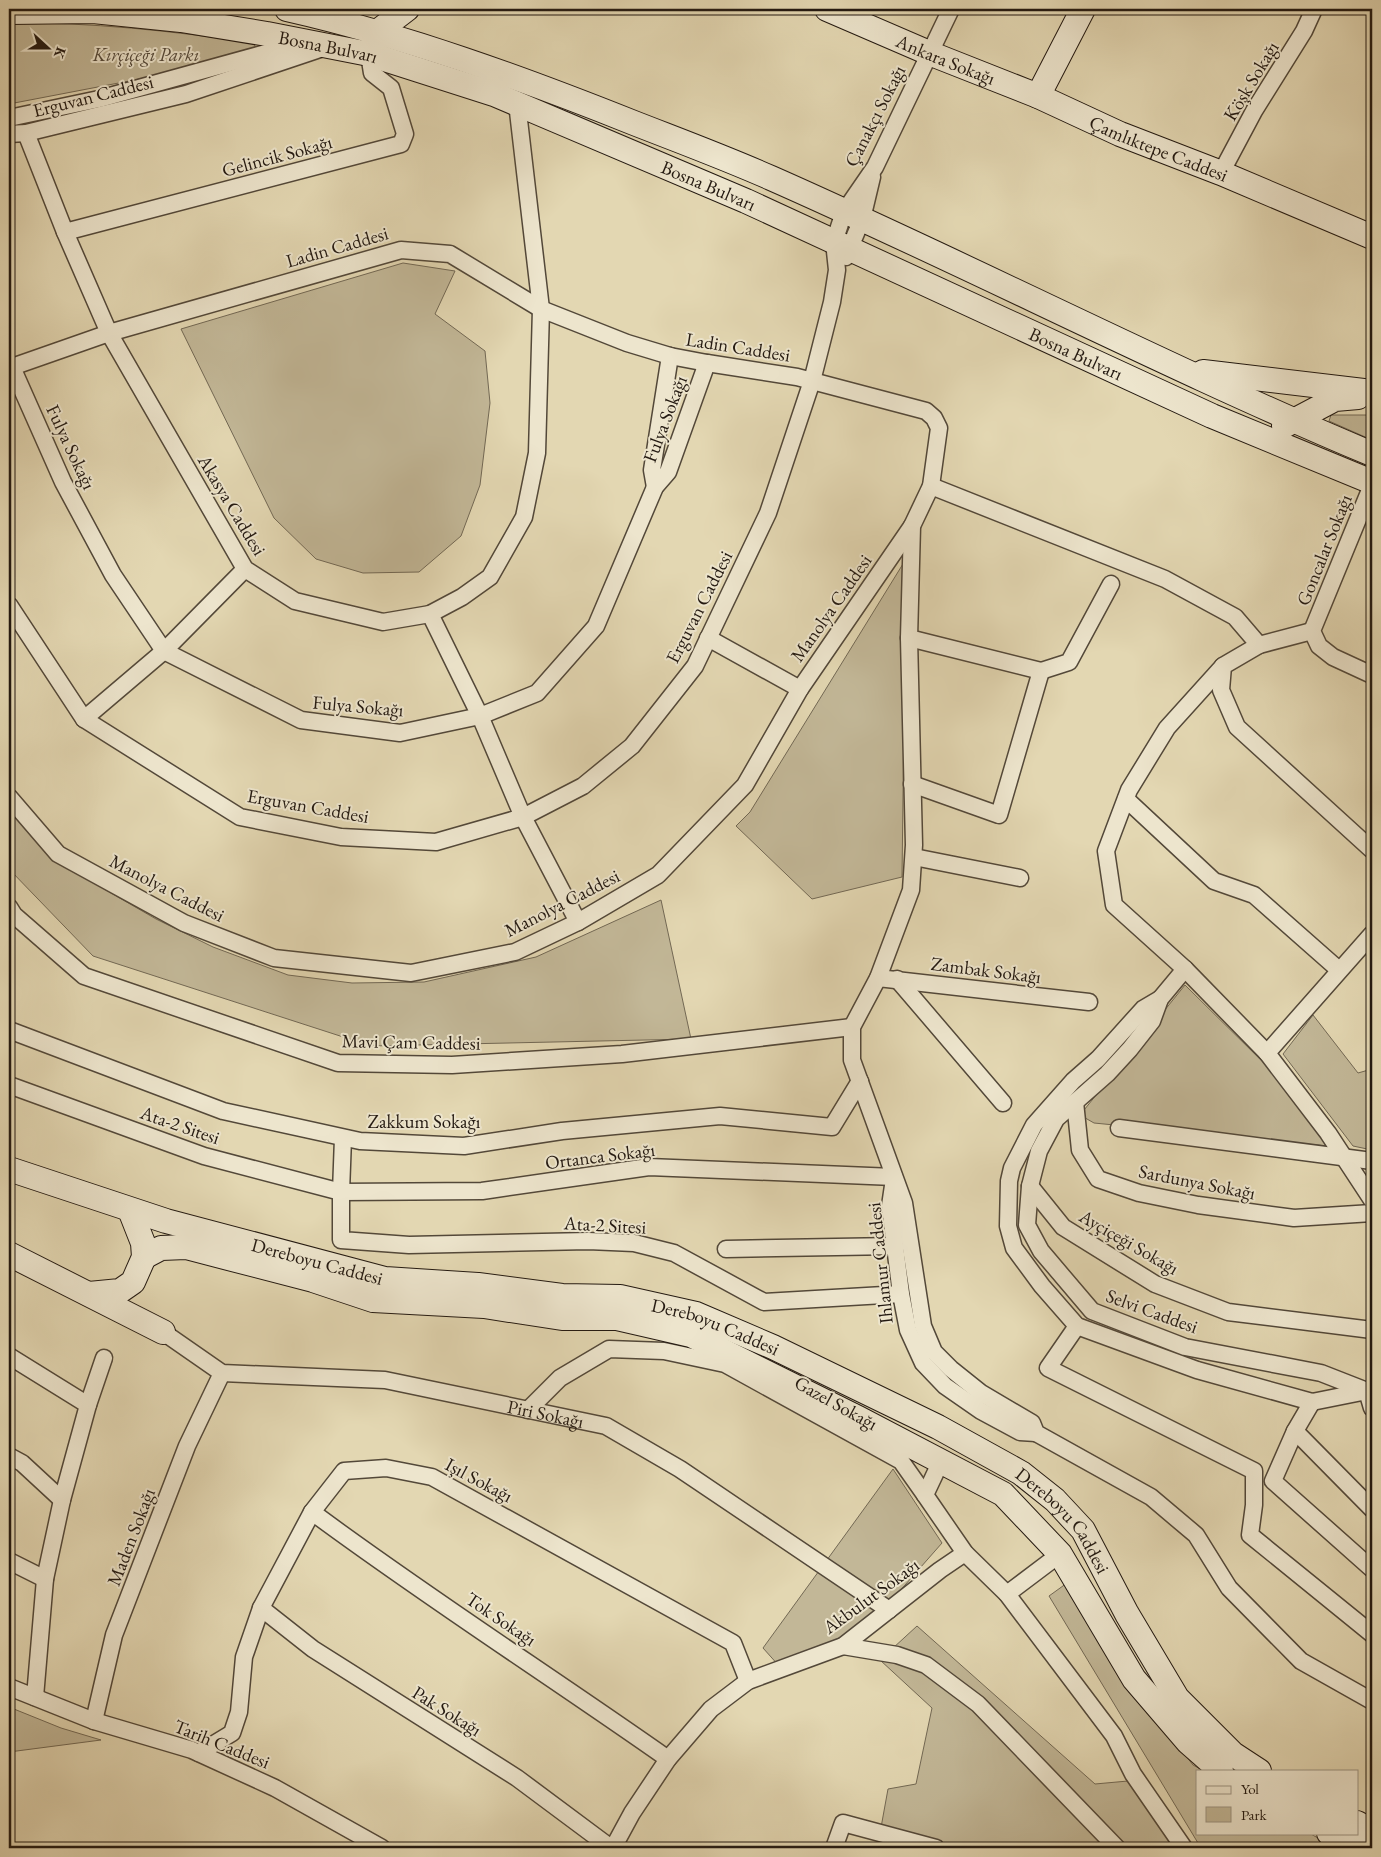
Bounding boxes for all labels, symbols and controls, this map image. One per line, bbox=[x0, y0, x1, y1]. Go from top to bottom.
north arrow bbox=[22, 22, 72, 72]
street label: Bosna Bulvarı bbox=[276, 24, 381, 69]
street label: Ankara Sokağı bbox=[891, 27, 999, 91]
street label: Köşk Sokağı bbox=[1217, 36, 1285, 125]
park label: Kırçiçeği Parkı bbox=[92, 42, 199, 67]
text: K bbox=[50, 44, 70, 61]
street label: Çanakçı Sokağı bbox=[839, 61, 911, 171]
street label: Erguvan Caddesi bbox=[30, 69, 156, 123]
street label: Çamlıktepe Caddesi bbox=[1086, 109, 1232, 187]
street label: Gelincik Sokağı bbox=[219, 129, 335, 183]
street label: Bosna Bulvarı bbox=[658, 154, 760, 217]
street label: Ladin Caddesi bbox=[283, 220, 391, 274]
street label: Bosna Bulvarı bbox=[1025, 321, 1127, 386]
street label: Ladin Caddesi bbox=[684, 326, 792, 368]
street label: Fulya Sokağı bbox=[637, 372, 693, 466]
street label: Fulya Sokağı bbox=[40, 400, 102, 494]
street label: Akasya Caddesi bbox=[192, 449, 272, 560]
street label: Goncalar Sokağı bbox=[1290, 490, 1358, 609]
street label: Erguvan Caddesi bbox=[660, 546, 738, 668]
street label: Manolya Caddesi bbox=[785, 549, 878, 667]
street label: Fulya Sokağı bbox=[312, 690, 405, 722]
street label: Erguvan Caddesi bbox=[245, 783, 371, 829]
street label: Manolya Caddesi bbox=[105, 848, 229, 928]
street label: Manolya Caddesi bbox=[500, 863, 624, 943]
street label: Zambak Sokağı bbox=[929, 951, 1043, 989]
street label: Mavi Çam Caddesi bbox=[341, 1028, 481, 1056]
street label: Ata-2 Sitesi bbox=[136, 1099, 223, 1150]
street label: Zakkum Sokağı bbox=[368, 1109, 481, 1134]
street label: Ortanca Sokağı bbox=[544, 1137, 657, 1175]
street label: Sardunya Sokağı bbox=[1136, 1158, 1258, 1206]
street label: Ihlamur Caddesi bbox=[861, 1201, 899, 1325]
street label: Ayçiçeği Sokağı bbox=[1074, 1203, 1184, 1281]
street label: Ata-2 Sitesi bbox=[562, 1210, 647, 1240]
street label: Dereboyu Caddesi bbox=[249, 1232, 386, 1291]
street label: Selvi Caddesi bbox=[1103, 1283, 1202, 1339]
street label: Dereboyu Caddesi bbox=[649, 1292, 784, 1361]
street label: Gazel Sokağı bbox=[790, 1370, 882, 1436]
street label: Piri Sokağı bbox=[505, 1393, 586, 1434]
street label: Işıl Sokağı bbox=[441, 1452, 517, 1508]
street label: Dereboyu Caddesi bbox=[1011, 1461, 1116, 1578]
street label: Maden Sokağı bbox=[101, 1484, 161, 1589]
street label: Akbulut Sokağı bbox=[817, 1552, 925, 1640]
street label: Tok Sokağı bbox=[461, 1586, 541, 1652]
street label: Pak Sokağı bbox=[408, 1680, 487, 1742]
street label: Tarih Caddesi bbox=[170, 1713, 274, 1775]
legend bbox=[1196, 1770, 1358, 1834]
text: Yol bbox=[1241, 1779, 1259, 1798]
text: Park bbox=[1241, 1805, 1268, 1824]

